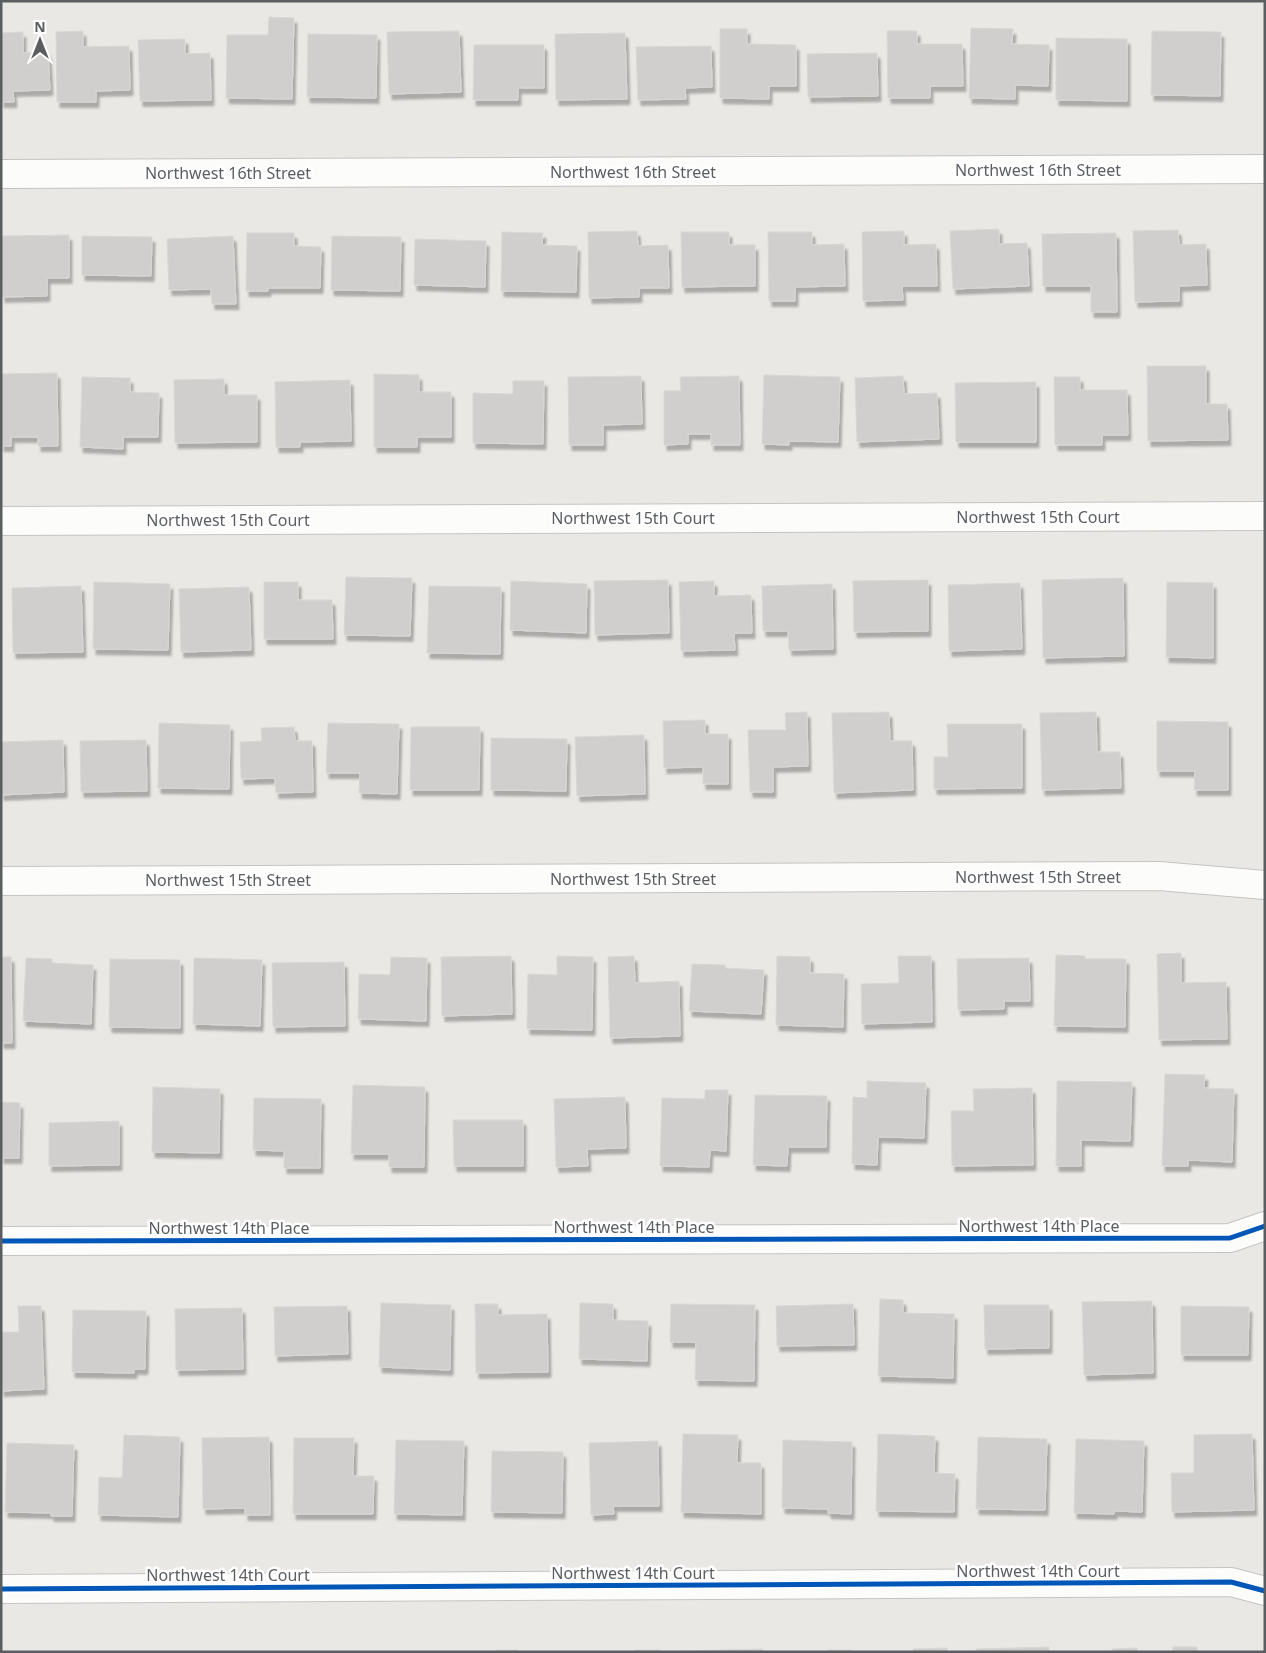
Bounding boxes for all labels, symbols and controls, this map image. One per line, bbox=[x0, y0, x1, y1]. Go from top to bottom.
north arrow bbox=[15, 15, 65, 65]
text: N bbox=[34, 17, 46, 36]
street label: Northwest 16th Street bbox=[955, 159, 1121, 181]
street label: Northwest 16th Street bbox=[550, 161, 716, 183]
street label: Northwest 16th Street bbox=[145, 162, 311, 184]
street label: Northwest 15th Court bbox=[956, 506, 1120, 528]
street label: Northwest 15th Court bbox=[551, 507, 715, 529]
street label: Northwest 15th Court bbox=[146, 509, 310, 531]
street label: Northwest 15th Street bbox=[955, 866, 1121, 888]
street label: Northwest 15th Street bbox=[550, 868, 716, 890]
street label: Northwest 15th Street bbox=[145, 869, 311, 891]
street label: Northwest 14th Place bbox=[959, 1215, 1119, 1237]
street label: Northwest 14th Place bbox=[554, 1216, 714, 1238]
street label: Northwest 14th Place bbox=[149, 1217, 309, 1239]
street label: Northwest 14th Court bbox=[956, 1560, 1120, 1582]
street label: Northwest 14th Court bbox=[551, 1562, 715, 1584]
street label: Northwest 14th Court bbox=[146, 1564, 310, 1586]

